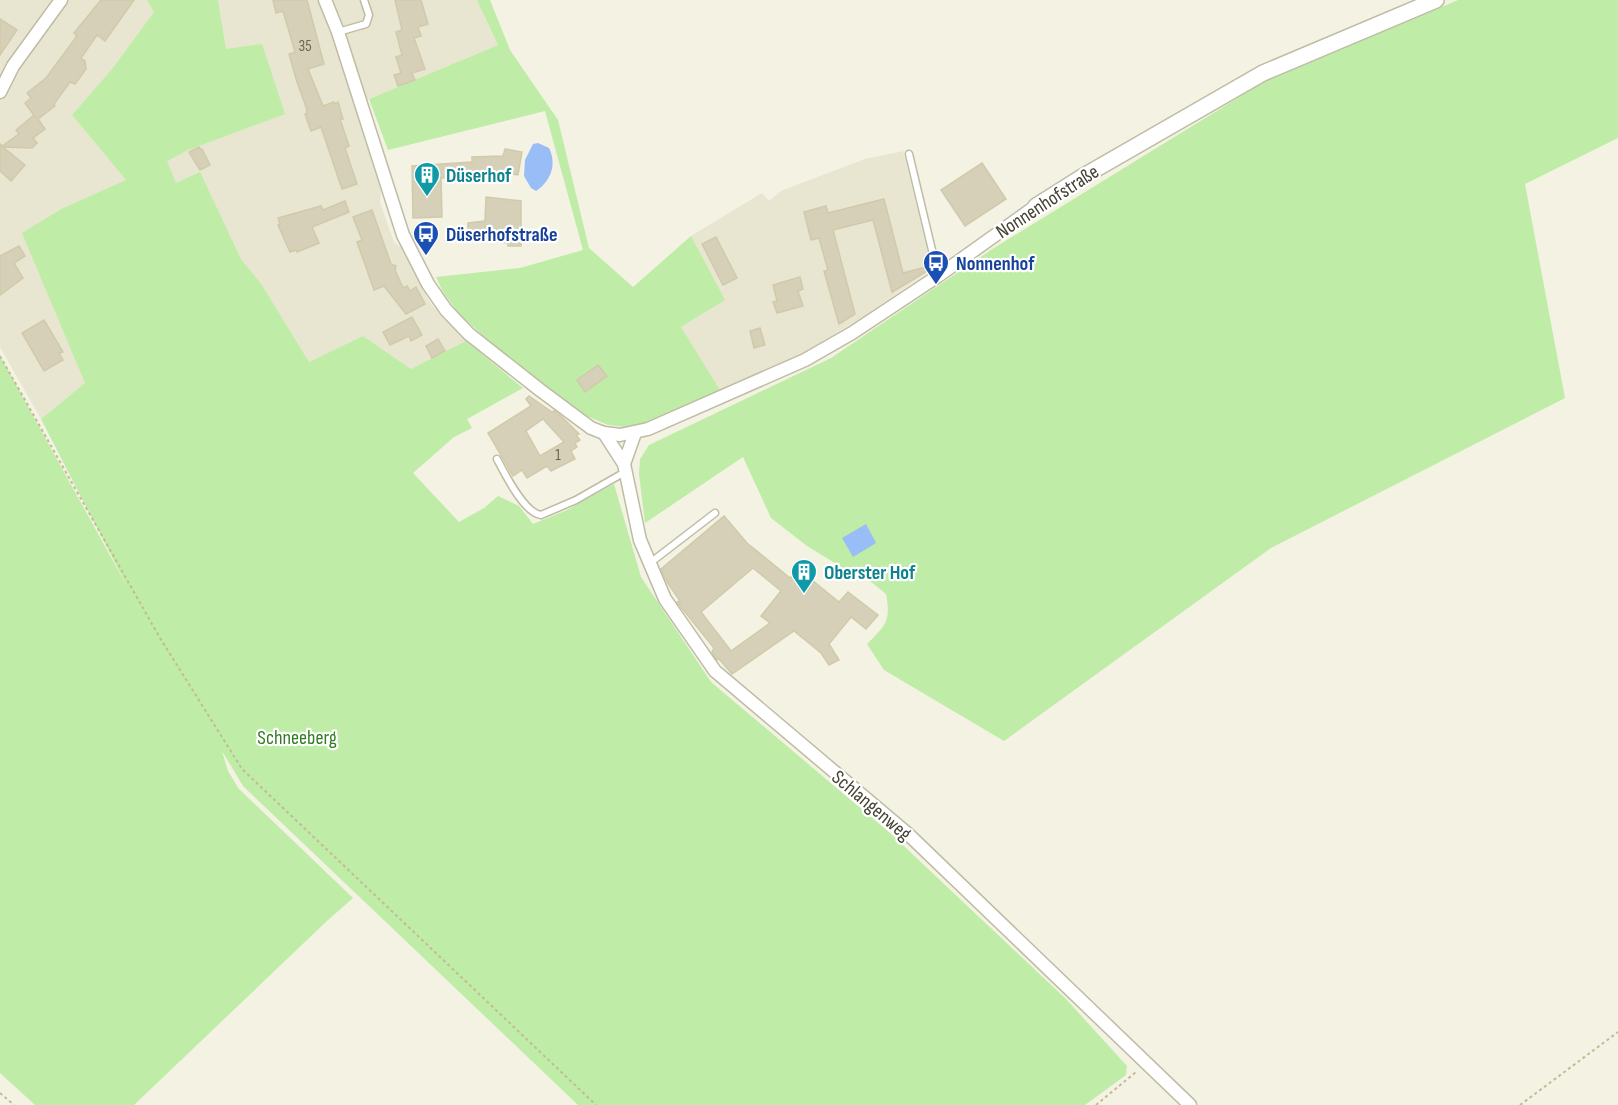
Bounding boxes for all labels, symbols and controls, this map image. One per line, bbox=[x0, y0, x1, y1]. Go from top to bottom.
house number: 35 bbox=[298, 37, 312, 56]
building icon: Düserhof bbox=[412, 160, 442, 198]
street label: Nonnenhofstraße bbox=[992, 160, 1103, 244]
place label: Düserhof bbox=[446, 164, 512, 188]
bus stop icon: Düserhofstraße bbox=[411, 219, 441, 257]
place label: Düserhofstraße bbox=[446, 223, 557, 247]
bus stop icon: Nonnenhof bbox=[921, 248, 951, 286]
place label: Nonnenhof bbox=[956, 252, 1035, 276]
house number: 1 bbox=[555, 446, 561, 465]
building icon: Oberster Hof bbox=[789, 557, 819, 595]
place label: Oberster Hof bbox=[824, 561, 916, 585]
park label: Schneeberg bbox=[257, 726, 337, 750]
street label: Schlangenweg bbox=[827, 765, 916, 846]

